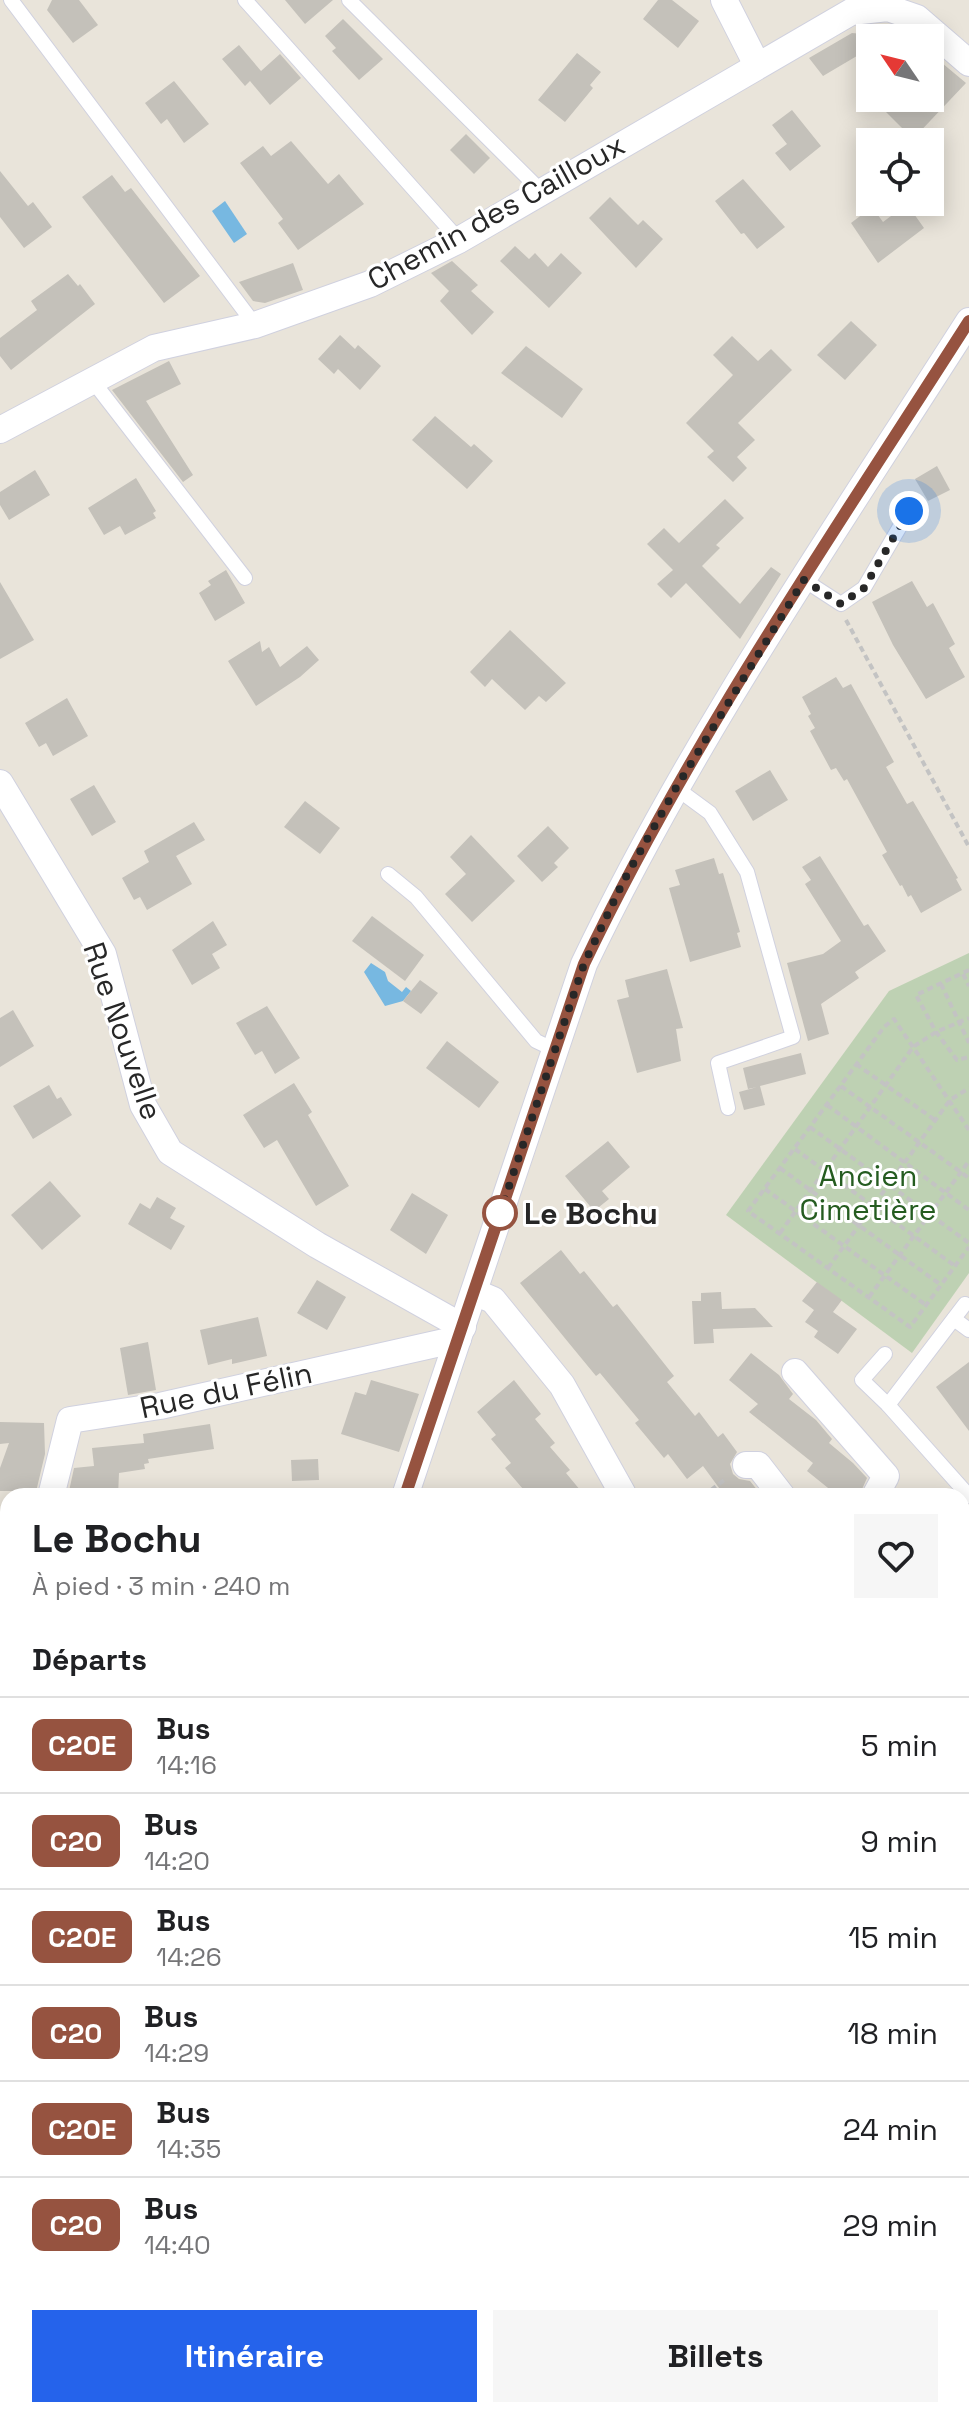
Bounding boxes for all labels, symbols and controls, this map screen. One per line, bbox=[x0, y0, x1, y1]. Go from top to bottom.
north arrow bbox=[856, 24, 944, 112]
map controls bbox=[856, 24, 944, 216]
street label: Chemin des Cailloux bbox=[360, 125, 632, 299]
button: locate bbox=[856, 128, 944, 216]
your location bbox=[889, 491, 929, 531]
street label: Rue Nouvelle bbox=[74, 937, 172, 1125]
park label: Ancien Cimetière bbox=[799, 1156, 937, 1229]
place label: Le Bochu bbox=[524, 1194, 658, 1233]
marker: Le Bochu bbox=[483, 1196, 517, 1230]
street label: Rue du Félin bbox=[136, 1353, 316, 1427]
button: heart bbox=[854, 1514, 938, 1598]
text: Le Bochu bbox=[32, 1515, 201, 1563]
text: À pied · 3 min · 240 m bbox=[32, 1569, 290, 1603]
text: Départs bbox=[32, 1640, 147, 1679]
text: Bus bbox=[156, 1709, 210, 1748]
text: 5 min bbox=[861, 1726, 938, 1765]
text: C20E bbox=[48, 1727, 116, 1763]
text: 14:16 bbox=[156, 1748, 217, 1782]
text: Bus bbox=[144, 1805, 198, 1844]
text: 9 min bbox=[860, 1822, 938, 1861]
text: C20 bbox=[50, 1823, 102, 1859]
text: 14:20 bbox=[144, 1844, 210, 1878]
text: Bus bbox=[156, 1901, 210, 1940]
text: 15 min bbox=[848, 1918, 938, 1957]
text: C20E bbox=[48, 1919, 116, 1955]
text: 14:26 bbox=[156, 1940, 222, 1974]
text: Bus bbox=[144, 1997, 198, 2036]
text: 18 min bbox=[848, 2014, 938, 2053]
text: C20 bbox=[50, 2015, 102, 2051]
text: 14:29 bbox=[144, 2036, 209, 2070]
text: Bus bbox=[156, 2093, 210, 2132]
text: 24 min bbox=[843, 2110, 938, 2149]
text: C20E bbox=[48, 2111, 116, 2147]
text: 14:35 bbox=[156, 2132, 221, 2166]
text: Bus bbox=[144, 2189, 198, 2228]
text: 29 min bbox=[842, 2206, 938, 2245]
text: C20 bbox=[50, 2207, 102, 2243]
text: 14:40 bbox=[144, 2228, 211, 2262]
button: Itinéraire bbox=[32, 2310, 477, 2402]
button: Billets bbox=[493, 2310, 938, 2402]

